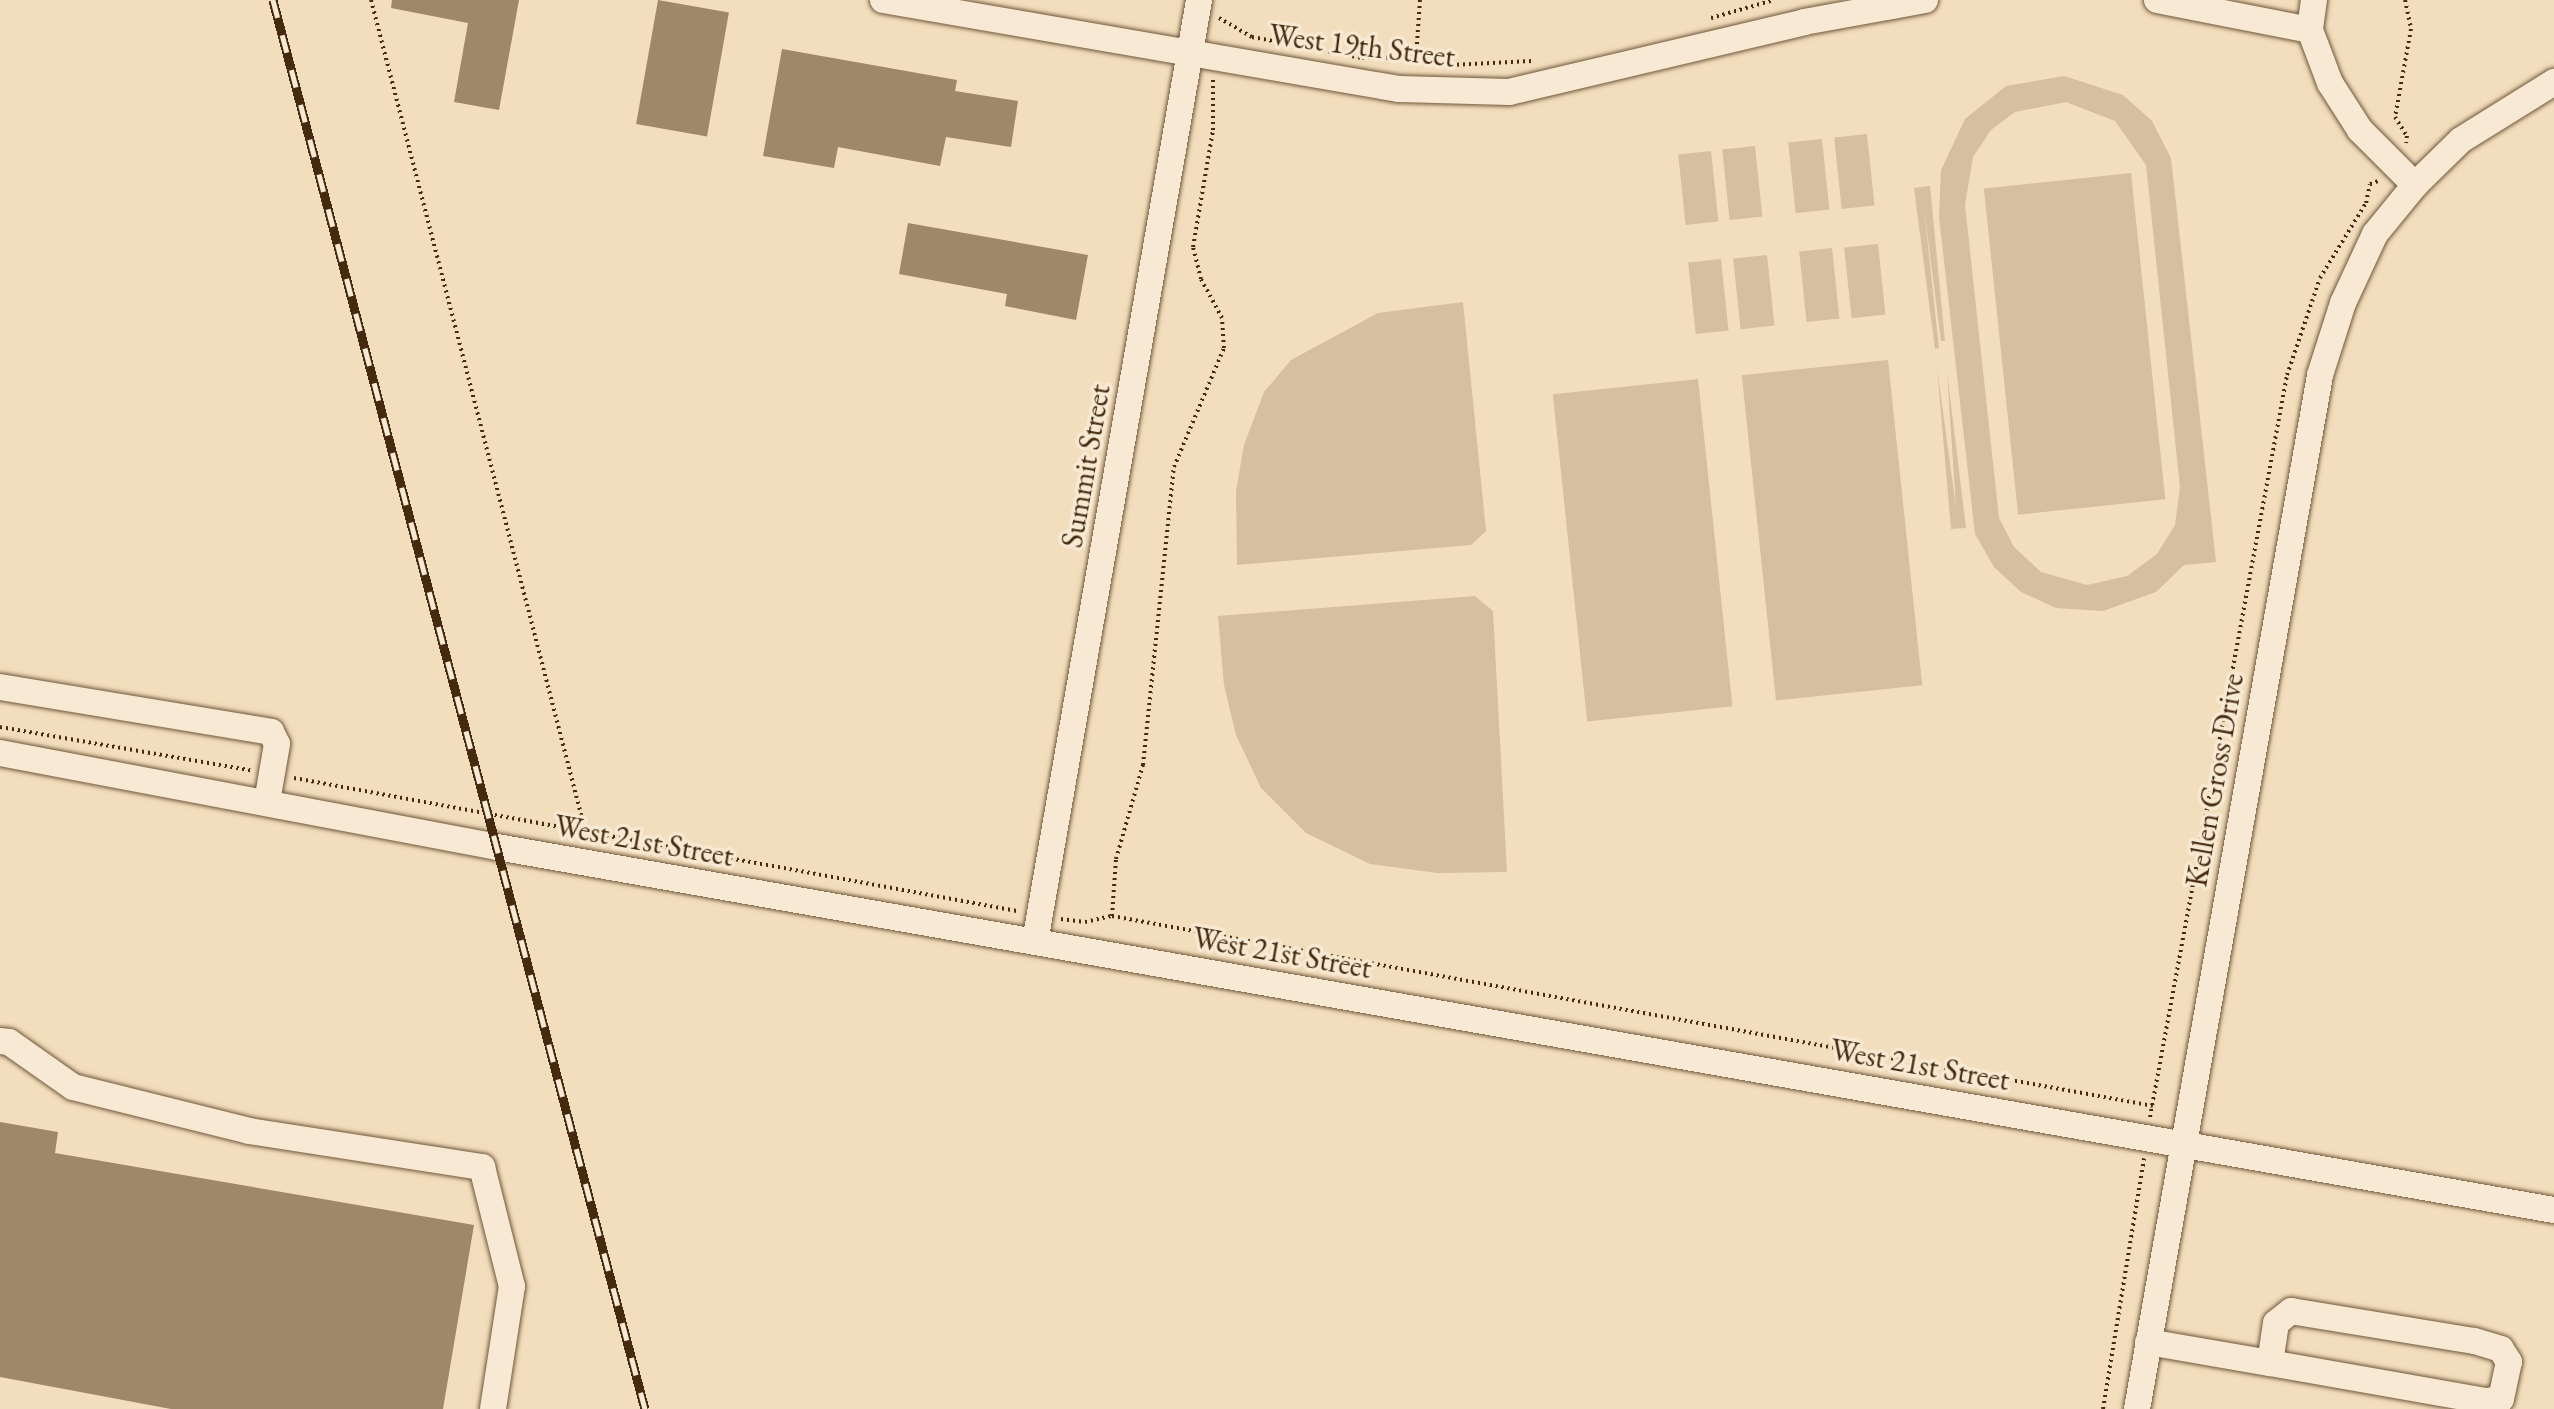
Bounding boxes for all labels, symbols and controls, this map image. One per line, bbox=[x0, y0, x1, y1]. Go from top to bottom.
street label: West 19th Street bbox=[1267, 17, 1457, 75]
street label: Summit Street bbox=[1054, 382, 1118, 550]
street label: Kellen Gross Drive bbox=[2178, 670, 2252, 890]
street label: West 21st Street bbox=[552, 808, 736, 874]
street label: West 21st Street bbox=[1190, 920, 1374, 986]
street label: West 21st Street bbox=[1828, 1032, 2012, 1098]

